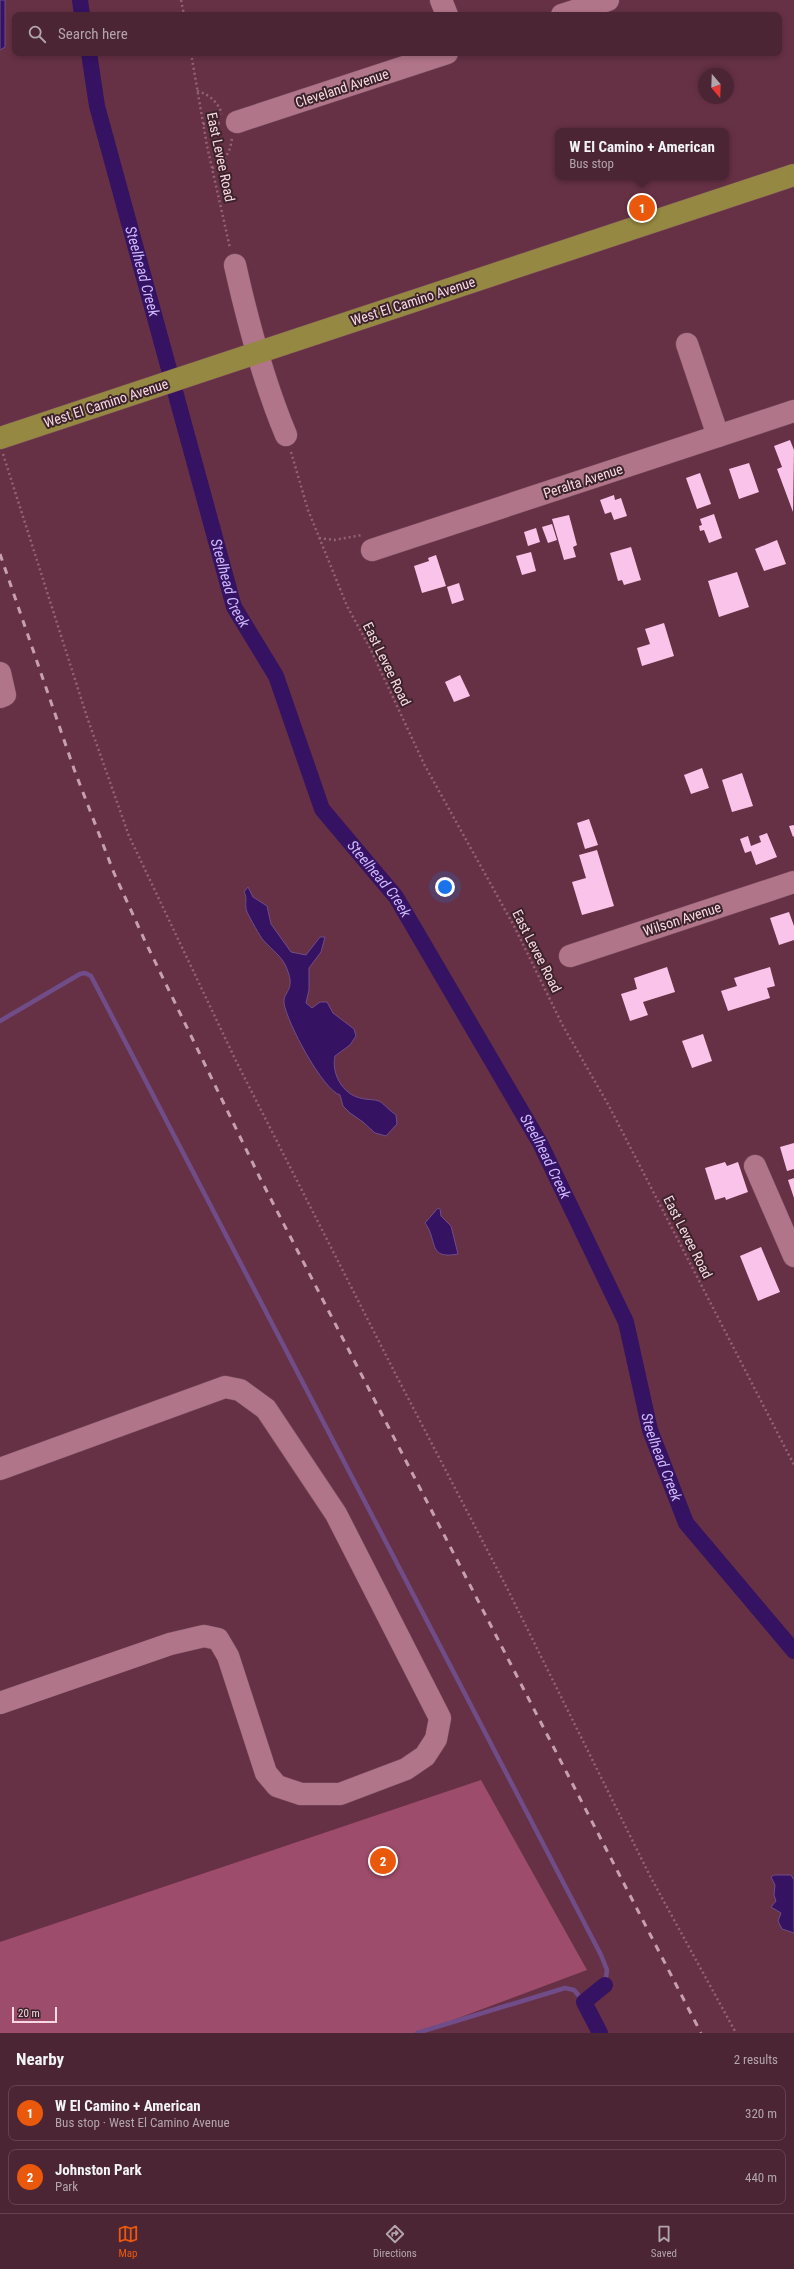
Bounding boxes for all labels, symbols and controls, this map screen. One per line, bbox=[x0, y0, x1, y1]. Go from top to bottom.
search box bbox=[12, 12, 782, 56]
icon: search bbox=[26, 23, 48, 45]
text: Search here bbox=[58, 25, 128, 43]
street label: Cleveland Avenue bbox=[293, 65, 391, 111]
north arrow bbox=[698, 68, 734, 104]
street label: East Levee Road bbox=[204, 111, 238, 203]
popup bbox=[555, 128, 729, 180]
text: W El Camino + American bbox=[569, 138, 715, 156]
text: Bus stop bbox=[569, 156, 614, 171]
pin: 1 bbox=[629, 193, 655, 223]
water label: Steelhead Creek bbox=[121, 224, 163, 319]
street label: West El Camino Avenue bbox=[349, 273, 478, 329]
street label: West El Camino Avenue bbox=[42, 375, 171, 431]
street label: Peralta Avenue bbox=[541, 461, 625, 501]
water label: Steelhead Creek bbox=[207, 537, 254, 631]
street label: East Levee Road bbox=[360, 620, 414, 708]
water label: Steelhead Creek bbox=[343, 837, 415, 921]
your location bbox=[435, 877, 455, 897]
street label: Wilson Avenue bbox=[641, 899, 723, 939]
street label: East Levee Road bbox=[509, 907, 565, 995]
water label: Steelhead Creek bbox=[516, 1111, 575, 1202]
street label: East Levee Road bbox=[660, 1193, 716, 1281]
water label: Steelhead Creek bbox=[637, 1411, 686, 1504]
pin: 2 bbox=[370, 1846, 396, 1876]
scale bar bbox=[12, 2005, 57, 2024]
text: 20 m bbox=[18, 2007, 40, 2020]
text: Nearby bbox=[16, 2049, 64, 2069]
text: 2 results bbox=[734, 2052, 778, 2067]
text: W El Camino + American bbox=[55, 2097, 201, 2115]
text: 1 bbox=[27, 2106, 33, 2121]
text: 320 m bbox=[745, 2106, 777, 2121]
text: Bus stop · West El Camino Avenue bbox=[55, 2115, 230, 2130]
text: Johnston Park bbox=[55, 2161, 142, 2179]
text: 2 bbox=[27, 2170, 33, 2185]
text: 440 m bbox=[745, 2170, 777, 2185]
text: Park bbox=[55, 2179, 78, 2194]
tab: Map bbox=[117, 2223, 139, 2260]
tab: Directions bbox=[373, 2223, 417, 2260]
tab: Saved bbox=[651, 2223, 677, 2260]

